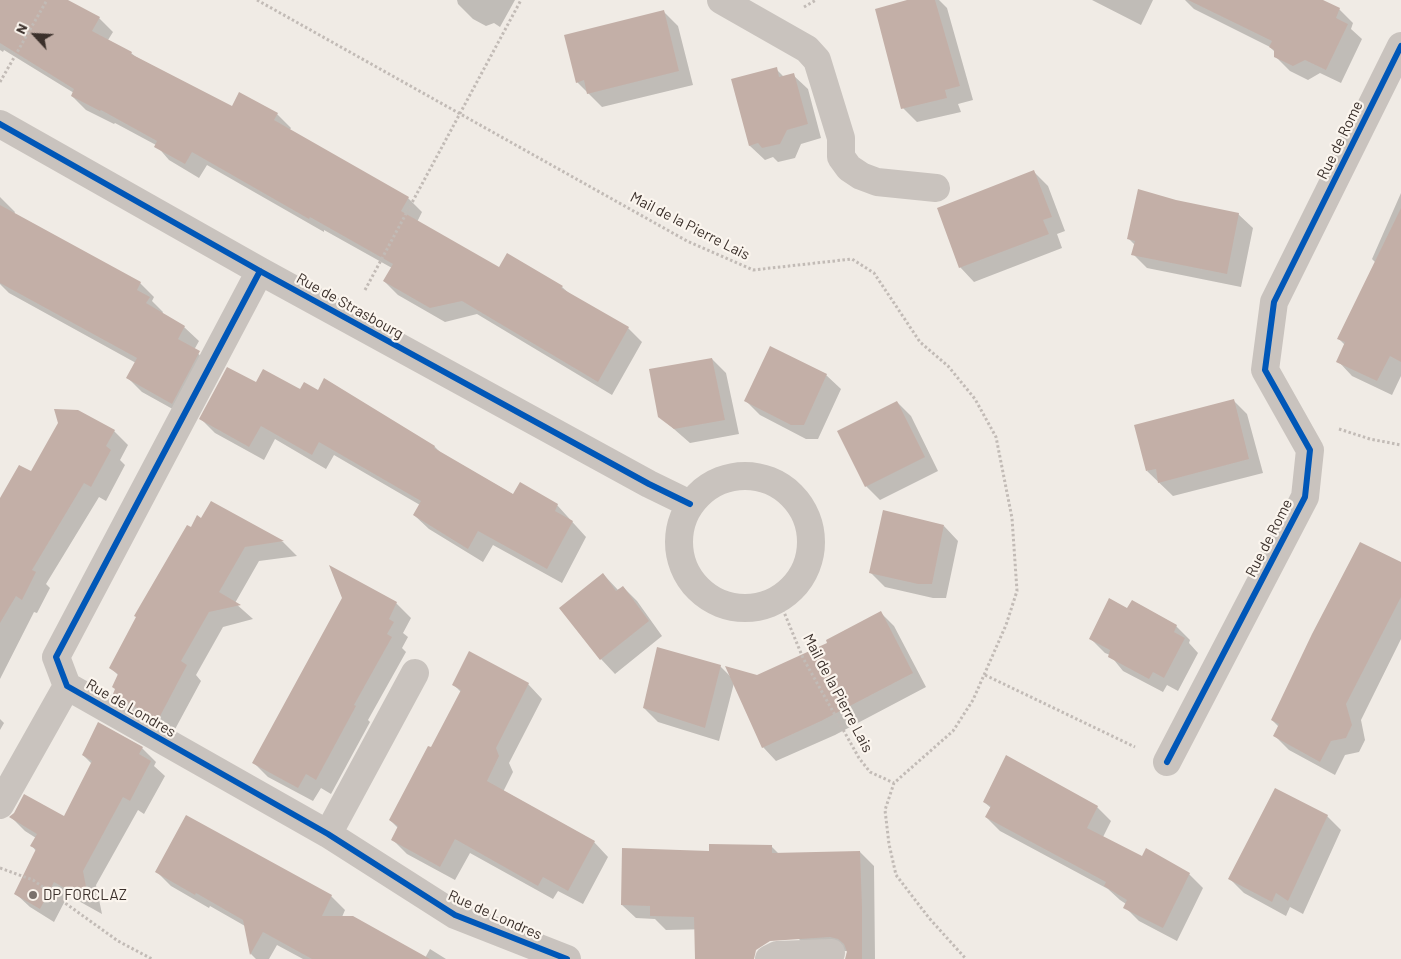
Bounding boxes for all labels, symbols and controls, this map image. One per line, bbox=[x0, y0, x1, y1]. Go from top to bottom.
north arrow bbox=[10, 10, 60, 60]
text: N bbox=[11, 21, 31, 36]
street label: Rue de Rome bbox=[1313, 98, 1367, 182]
street label: Mail de la Pierre Lais bbox=[627, 188, 753, 264]
street label: Rue de Strasbourg bbox=[293, 269, 407, 343]
street label: Rue de Rome bbox=[1242, 496, 1296, 580]
street label: Mail de la Pierre Lais bbox=[799, 631, 877, 755]
street label: Rue de Londres bbox=[83, 675, 179, 741]
place label: DP FORCLAZ bbox=[43, 886, 127, 904]
street label: Rue de Londres bbox=[445, 886, 545, 944]
marker: DP FORCLAZ bbox=[27, 889, 39, 901]

